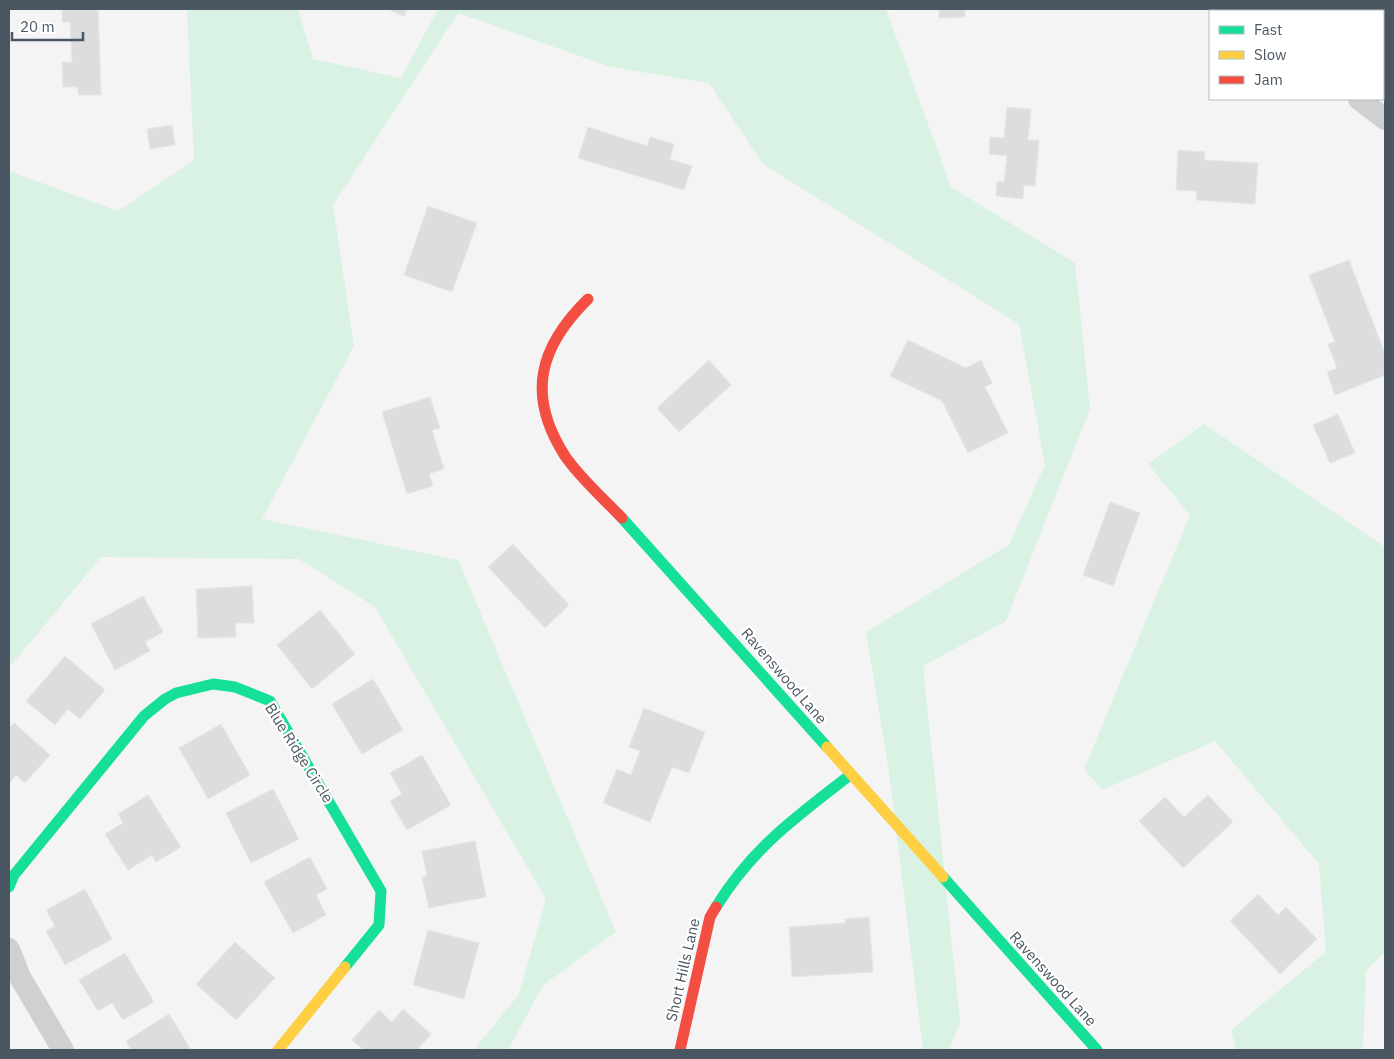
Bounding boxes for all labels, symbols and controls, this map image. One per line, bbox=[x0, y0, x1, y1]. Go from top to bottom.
scale bar bbox=[12, 10, 84, 42]
legend bbox=[1209, 10, 1384, 100]
text: 20 m bbox=[20, 17, 55, 36]
text: Fast bbox=[1254, 20, 1282, 39]
text: Slow bbox=[1254, 45, 1287, 64]
text: Jam bbox=[1254, 70, 1283, 89]
street label: Ravenswood Lane bbox=[737, 624, 831, 728]
street label: Blue Ridge Circle bbox=[261, 699, 338, 806]
street label: Short Hills Lane bbox=[661, 916, 704, 1023]
street label: Ravenswood Lane bbox=[1006, 927, 1101, 1030]

